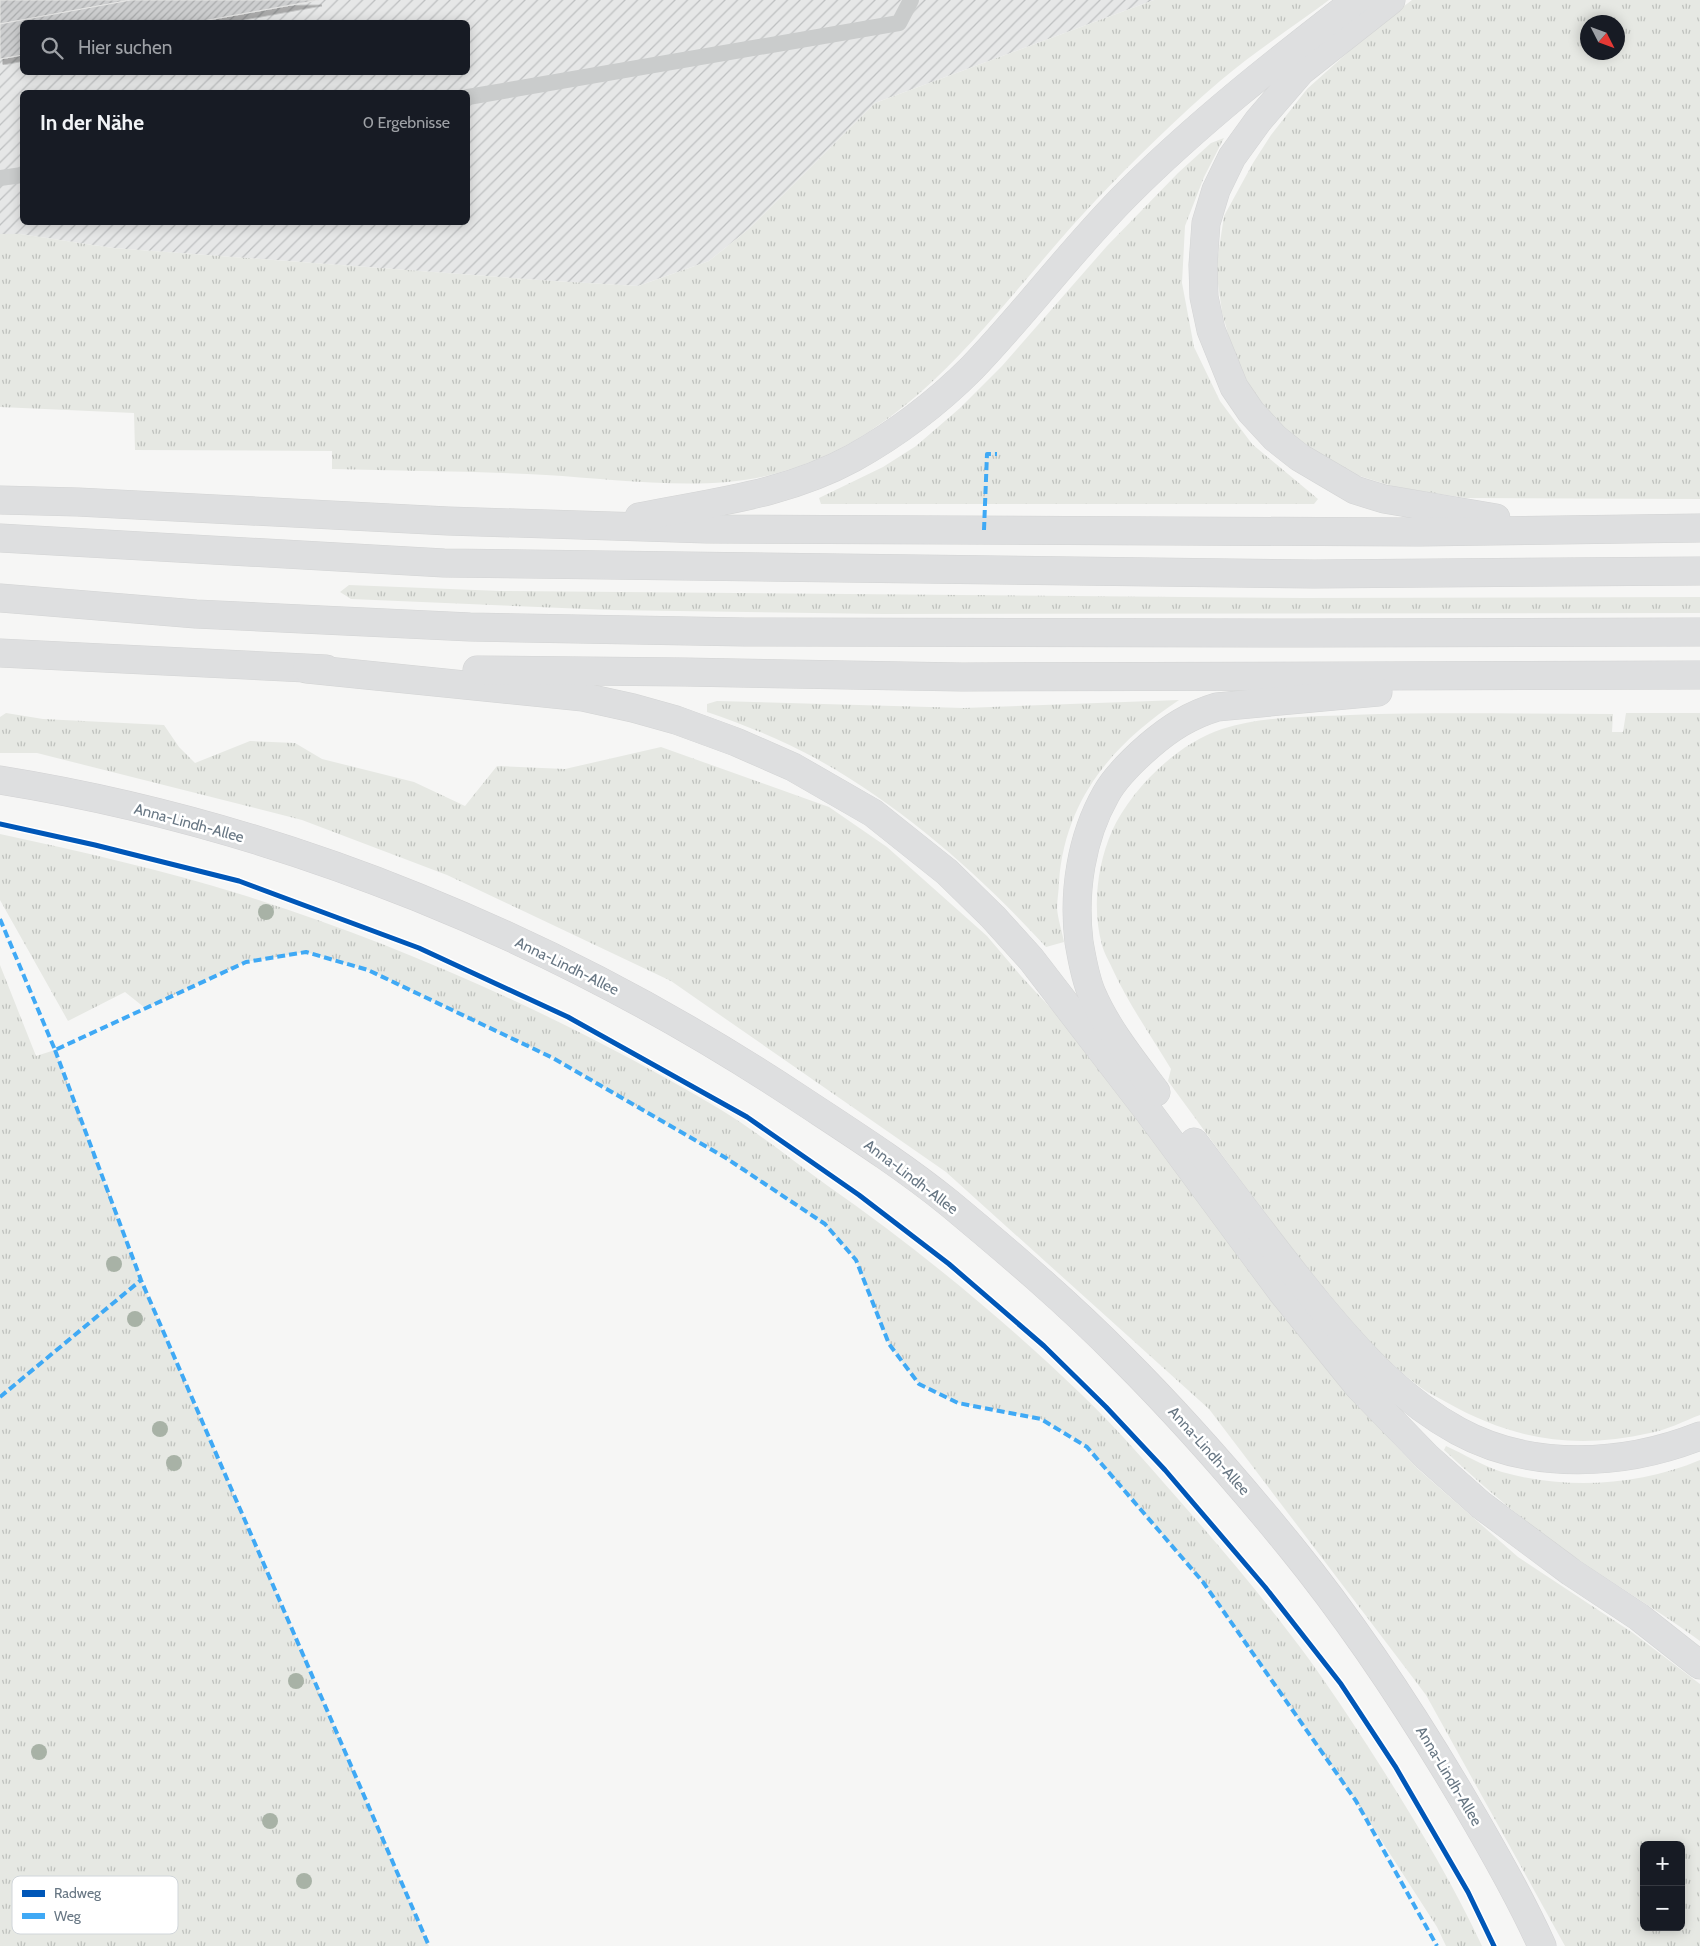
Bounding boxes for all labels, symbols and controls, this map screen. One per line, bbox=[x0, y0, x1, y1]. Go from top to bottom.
north arrow bbox=[1580, 15, 1625, 60]
search box bbox=[20, 20, 470, 75]
icon: search bbox=[38, 34, 66, 62]
text: Hier suchen bbox=[78, 36, 172, 59]
text: In der Nähe bbox=[40, 110, 144, 135]
text: 0 Ergebnisse bbox=[363, 113, 450, 132]
street label: Anna-Lindh-Allee bbox=[132, 800, 246, 846]
street label: Anna-Lindh-Allee bbox=[512, 933, 622, 999]
street label: Anna-Lindh-Allee bbox=[860, 1136, 962, 1218]
street label: Anna-Lindh-Allee bbox=[1165, 1403, 1254, 1499]
street label: Anna-Lindh-Allee bbox=[1412, 1723, 1486, 1829]
map controls bbox=[1640, 1841, 1685, 1931]
button: + bbox=[1640, 1841, 1685, 1886]
legend bbox=[12, 1876, 178, 1934]
text: Radweg bbox=[54, 1884, 102, 1902]
button: − bbox=[1640, 1886, 1685, 1931]
text: Weg bbox=[54, 1907, 82, 1925]

